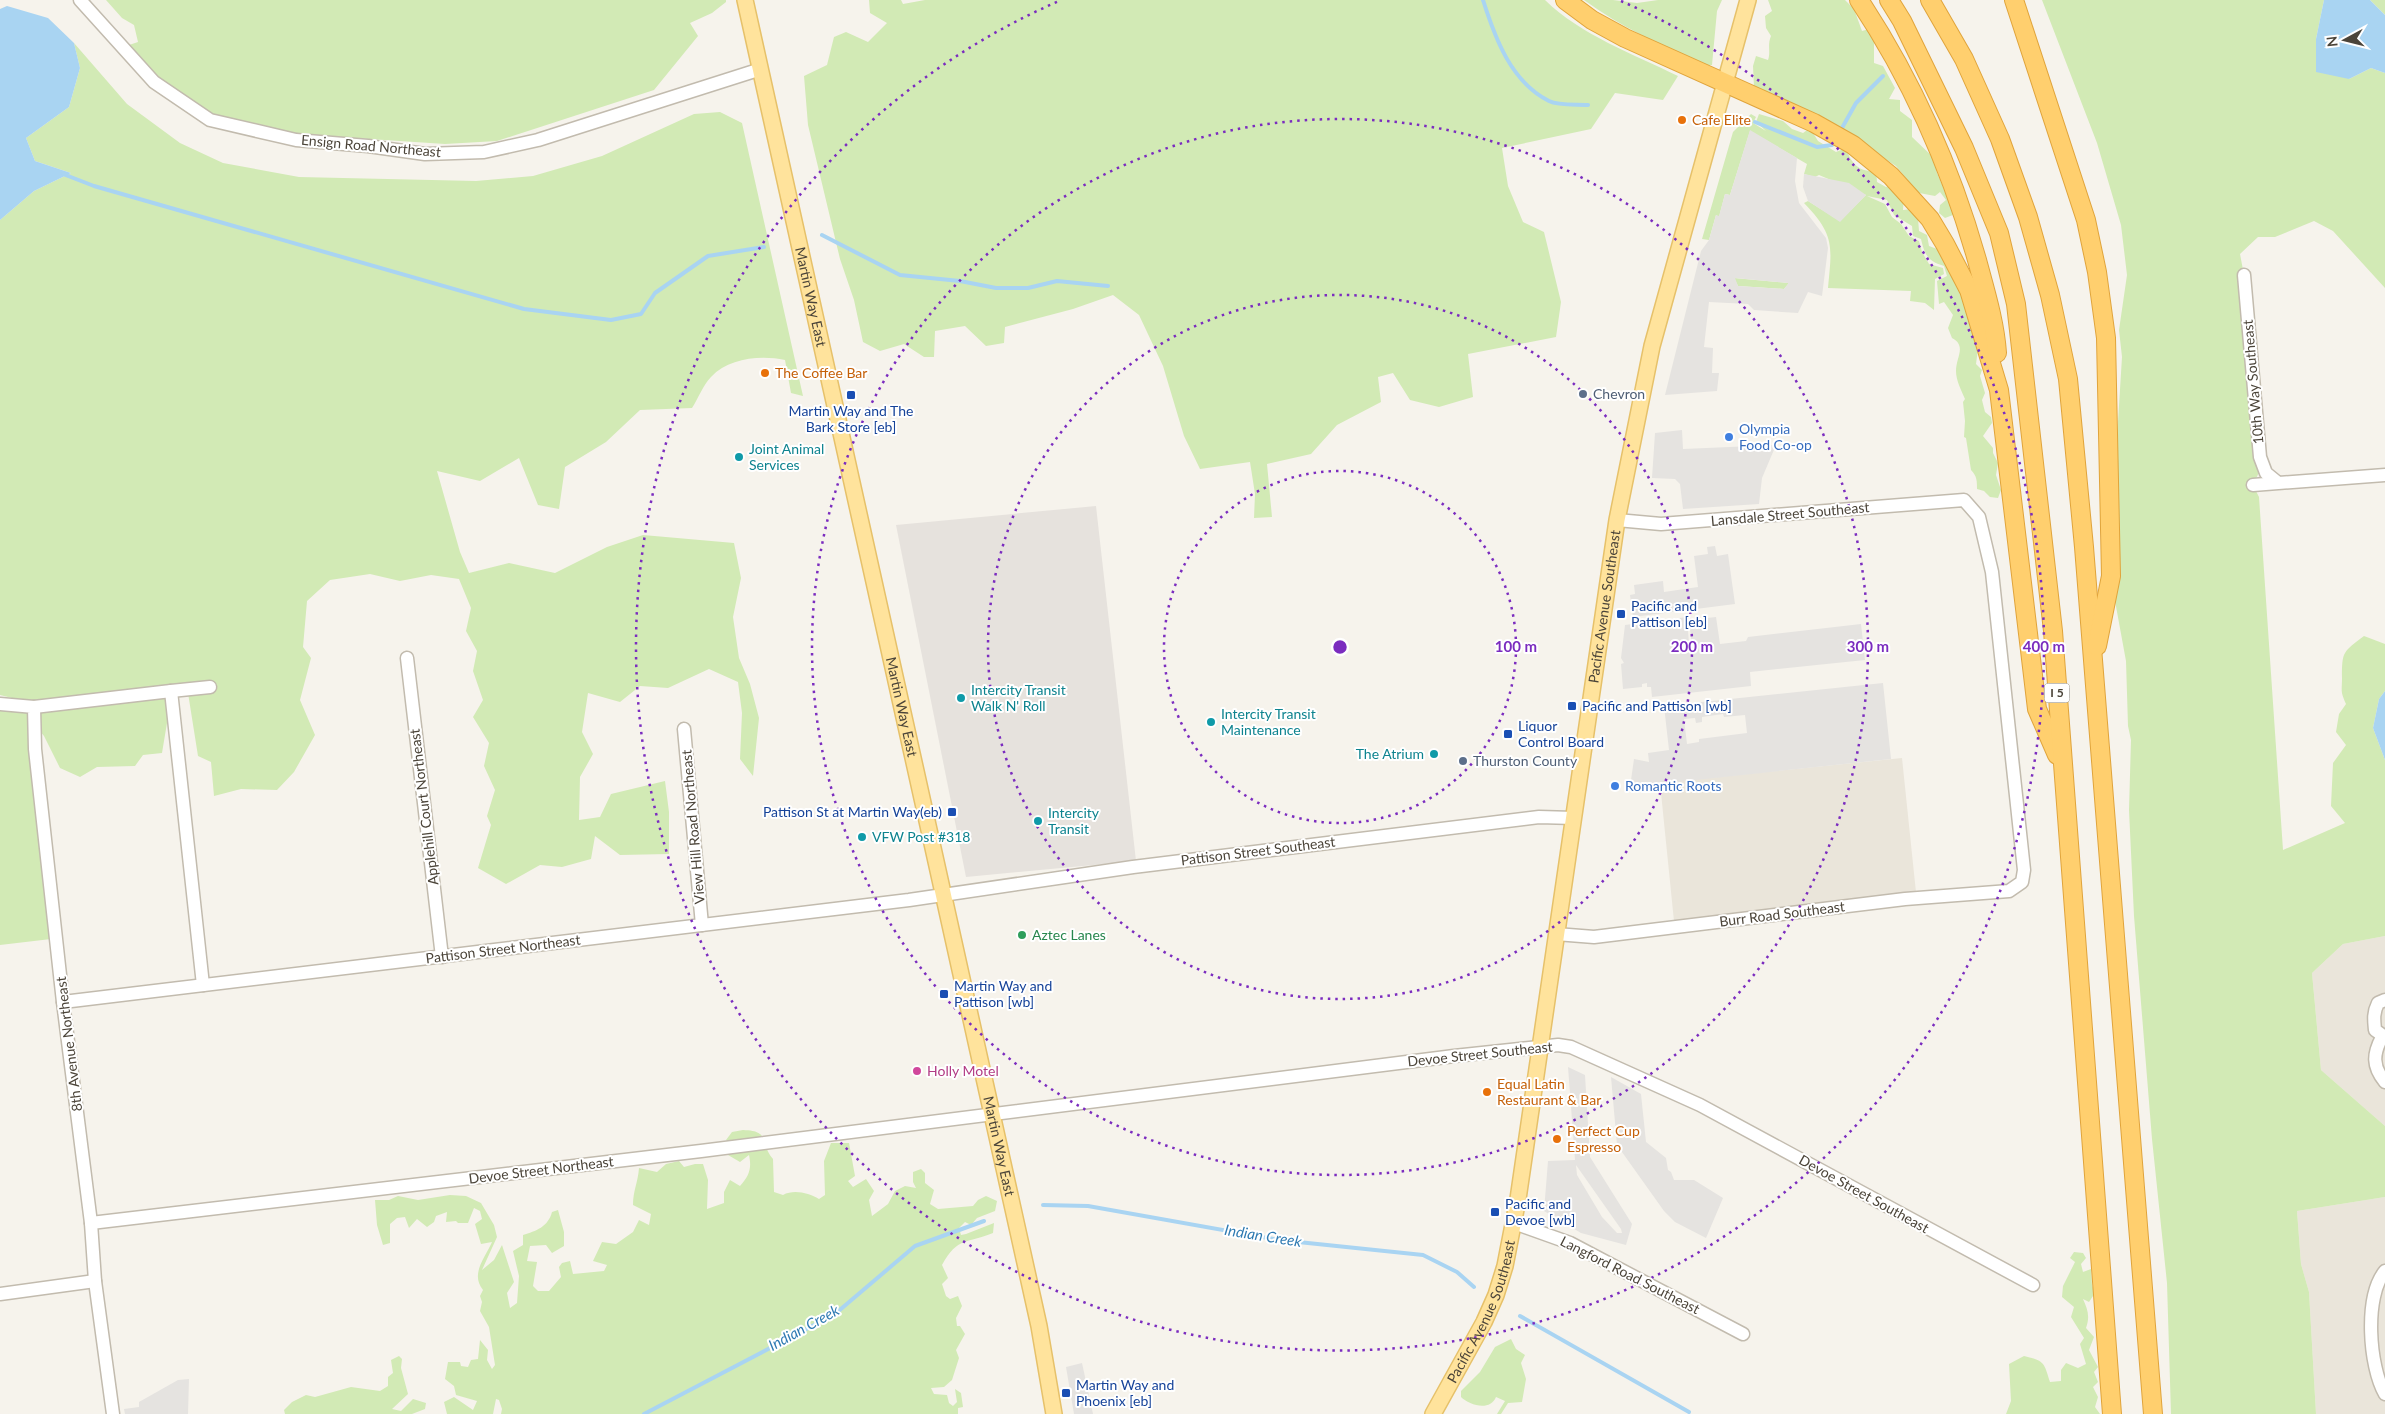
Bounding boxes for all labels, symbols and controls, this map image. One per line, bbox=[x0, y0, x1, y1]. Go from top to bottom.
north arrow bbox=[2320, 15, 2370, 65]
text: N bbox=[2323, 35, 2341, 48]
place label: Cafe Elite bbox=[1692, 111, 1751, 128]
marker: Cafe Elite bbox=[1676, 114, 1688, 126]
street label: Ensign Road Northeast bbox=[300, 131, 442, 160]
street label: Martin Way East bbox=[792, 245, 831, 348]
street label: 10th Way Southeast bbox=[2239, 319, 2266, 445]
place label: The Coffee Bar bbox=[775, 364, 867, 381]
marker: The Coffee Bar bbox=[759, 367, 771, 379]
place label: Chevron bbox=[1593, 385, 1645, 402]
marker: Chevron bbox=[1577, 388, 1589, 400]
marker: Martin Way and The Bark Store [eb] bbox=[845, 389, 857, 401]
place label: Martin Way and The Bark Store [eb] bbox=[789, 402, 913, 435]
place label: Olympia Food Co-op bbox=[1739, 420, 1812, 453]
marker: Olympia Food Co-op bbox=[1723, 431, 1735, 443]
place label: Joint Animal Services bbox=[749, 440, 824, 473]
marker: Joint Animal Services bbox=[733, 451, 745, 463]
street label: Lansdale Street Southeast bbox=[1710, 498, 1870, 529]
street label: Pacific Avenue Southeast bbox=[1584, 529, 1623, 684]
place label: Pacific and Pattison [eb] bbox=[1631, 597, 1707, 630]
marker: Pacific and Pattison [eb] bbox=[1615, 608, 1627, 620]
text: 100 m bbox=[1495, 637, 1537, 655]
text: 200 m bbox=[1671, 637, 1713, 655]
text: 300 m bbox=[1847, 637, 1889, 655]
text: 400 m bbox=[2023, 637, 2065, 655]
centre of rings bbox=[1331, 638, 1349, 656]
street label: Martin Way East bbox=[883, 655, 922, 758]
place label: Intercity Transit Walk N' Roll bbox=[971, 681, 1066, 714]
road number: I 5 bbox=[2044, 684, 2070, 702]
marker: Intercity Transit Walk N' Roll bbox=[955, 692, 967, 704]
place label: Pacific and Pattison [wb] bbox=[1582, 697, 1732, 714]
marker: Pacific and Pattison [wb] bbox=[1566, 700, 1578, 712]
place label: Intercity Transit Maintenance bbox=[1221, 705, 1316, 738]
marker: Intercity Transit Maintenance bbox=[1205, 716, 1217, 728]
place label: Liquor Control Board bbox=[1518, 717, 1604, 750]
street label: Applehill Court Northeast bbox=[405, 728, 442, 886]
marker: Liquor Control Board bbox=[1502, 728, 1514, 740]
place label: The Atrium bbox=[1356, 745, 1424, 762]
marker: The Atrium bbox=[1428, 748, 1440, 760]
street label: View Hill Road Northeast bbox=[677, 749, 708, 905]
place label: Thurston County bbox=[1473, 752, 1578, 769]
marker: Thurston County bbox=[1457, 755, 1469, 767]
place label: Romantic Roots bbox=[1625, 777, 1721, 794]
marker: Romantic Roots bbox=[1609, 780, 1621, 792]
place label: Pattison St at Martin Way(eb) bbox=[763, 803, 942, 820]
place label: Intercity Transit bbox=[1048, 804, 1100, 837]
marker: Pattison St at Martin Way(eb) bbox=[946, 806, 958, 818]
marker: Intercity Transit bbox=[1032, 815, 1044, 827]
place label: VFW Post #318 bbox=[872, 828, 970, 845]
marker: VFW Post #318 bbox=[856, 831, 868, 843]
street label: Pattison Street Southeast bbox=[1180, 833, 1336, 868]
street label: Burr Road Southeast bbox=[1718, 897, 1846, 930]
place label: Aztec Lanes bbox=[1032, 926, 1106, 943]
marker: Aztec Lanes bbox=[1016, 929, 1028, 941]
street label: Pattison Street Northeast bbox=[425, 931, 581, 966]
street label: 8th Avenue Northeast bbox=[52, 976, 85, 1112]
place label: Martin Way and Pattison [wb] bbox=[954, 977, 1052, 1010]
marker: Martin Way and Pattison [wb] bbox=[938, 988, 950, 1000]
street label: Devoe Street Southeast bbox=[1407, 1037, 1553, 1070]
place label: Holly Motel bbox=[927, 1062, 999, 1079]
marker: Holly Motel bbox=[911, 1065, 923, 1077]
place label: Equal Latin Restaurant & Bar bbox=[1497, 1075, 1601, 1108]
marker: Equal Latin Restaurant & Bar bbox=[1481, 1086, 1493, 1098]
street label: Martin Way East bbox=[980, 1095, 1019, 1198]
place label: Perfect Cup Espresso bbox=[1567, 1122, 1640, 1155]
marker: Perfect Cup Espresso bbox=[1551, 1133, 1563, 1145]
street label: Devoe Street Southeast bbox=[1796, 1151, 1932, 1236]
street label: Devoe Street Northeast bbox=[467, 1152, 614, 1187]
place label: Pacific and Devoe [wb] bbox=[1505, 1195, 1575, 1228]
marker: Pacific and Devoe [wb] bbox=[1489, 1206, 1501, 1218]
water label: Indian Creek bbox=[1223, 1220, 1304, 1250]
street label: Langford Road Southeast bbox=[1558, 1232, 1703, 1317]
street label: Pacific Avenue Southeast bbox=[1443, 1239, 1518, 1386]
water label: Indian Creek bbox=[765, 1300, 843, 1354]
place label: Martin Way and Phoenix [eb] bbox=[1076, 1376, 1174, 1409]
marker: Martin Way and Phoenix [eb] bbox=[1060, 1387, 1072, 1399]

